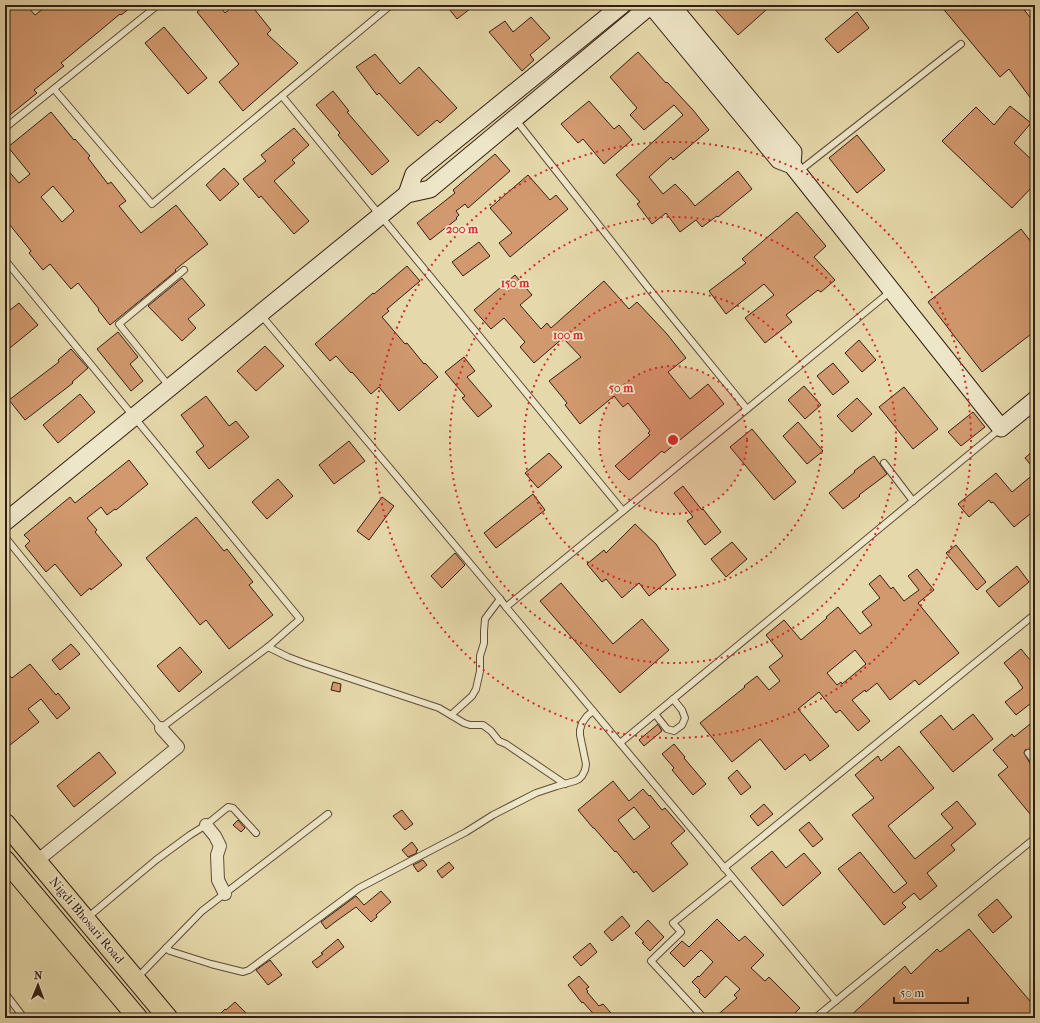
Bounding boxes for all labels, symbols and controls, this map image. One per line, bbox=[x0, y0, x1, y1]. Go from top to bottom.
text: 200 m bbox=[446, 222, 479, 236]
text: 150 m bbox=[501, 276, 530, 290]
text: 100 m bbox=[553, 328, 584, 342]
text: 50 m bbox=[609, 381, 634, 395]
centre of rings bbox=[666, 433, 680, 447]
street label: Nigdi Bhosari Road bbox=[46, 874, 128, 967]
north arrow bbox=[18, 965, 58, 1005]
text: N bbox=[34, 969, 43, 982]
scale bar bbox=[894, 979, 968, 1005]
text: 50 m bbox=[900, 986, 924, 1000]

